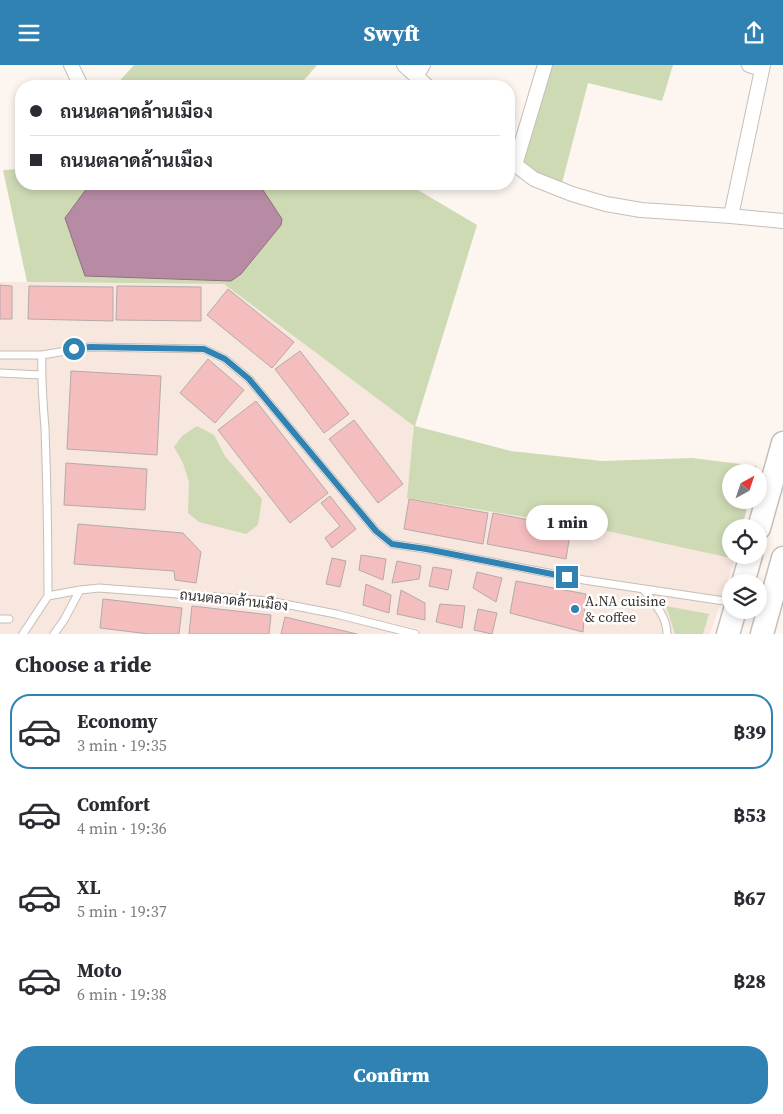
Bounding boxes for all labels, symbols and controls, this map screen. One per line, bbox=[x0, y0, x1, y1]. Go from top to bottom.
text: Swyft bbox=[364, 18, 419, 48]
icon: menu bbox=[15, 19, 43, 47]
icon: share bbox=[740, 19, 768, 47]
text: ถนนตลาดล้านเมือง bbox=[60, 98, 213, 124]
text: ถนนตลาดล้านเมือง bbox=[60, 147, 213, 173]
route start bbox=[63, 338, 85, 360]
north arrow bbox=[722, 464, 768, 509]
map controls bbox=[722, 464, 767, 619]
callout: 1 min bbox=[526, 505, 608, 539]
text: 1 min bbox=[546, 511, 588, 533]
button: locate bbox=[722, 519, 767, 564]
route end bbox=[556, 566, 578, 588]
button: layers bbox=[722, 574, 767, 619]
street label: ถนนตลาดล้านเมือง bbox=[179, 584, 289, 616]
place label: A.NA cuisine & coffee bbox=[585, 591, 666, 627]
marker: A.NA cuisine & coffee bbox=[569, 603, 581, 615]
text: Choose a ride bbox=[15, 649, 152, 679]
text: Economy bbox=[77, 708, 158, 734]
icon: car bbox=[17, 709, 62, 754]
text: ฿39 bbox=[734, 719, 766, 745]
text: 3 min · 19:35 bbox=[77, 734, 167, 756]
text: Comfort bbox=[77, 791, 150, 817]
icon: car bbox=[17, 792, 62, 837]
text: ฿53 bbox=[734, 802, 766, 828]
text: 4 min · 19:36 bbox=[77, 817, 167, 839]
text: XL bbox=[77, 874, 100, 900]
icon: car bbox=[17, 875, 62, 920]
text: ฿67 bbox=[734, 885, 766, 911]
text: 5 min · 19:37 bbox=[77, 900, 167, 922]
text: Moto bbox=[77, 957, 122, 983]
icon: car bbox=[17, 958, 62, 1003]
text: ฿28 bbox=[734, 968, 766, 994]
text: 6 min · 19:38 bbox=[77, 983, 167, 1005]
button: Confirm bbox=[15, 1046, 768, 1104]

